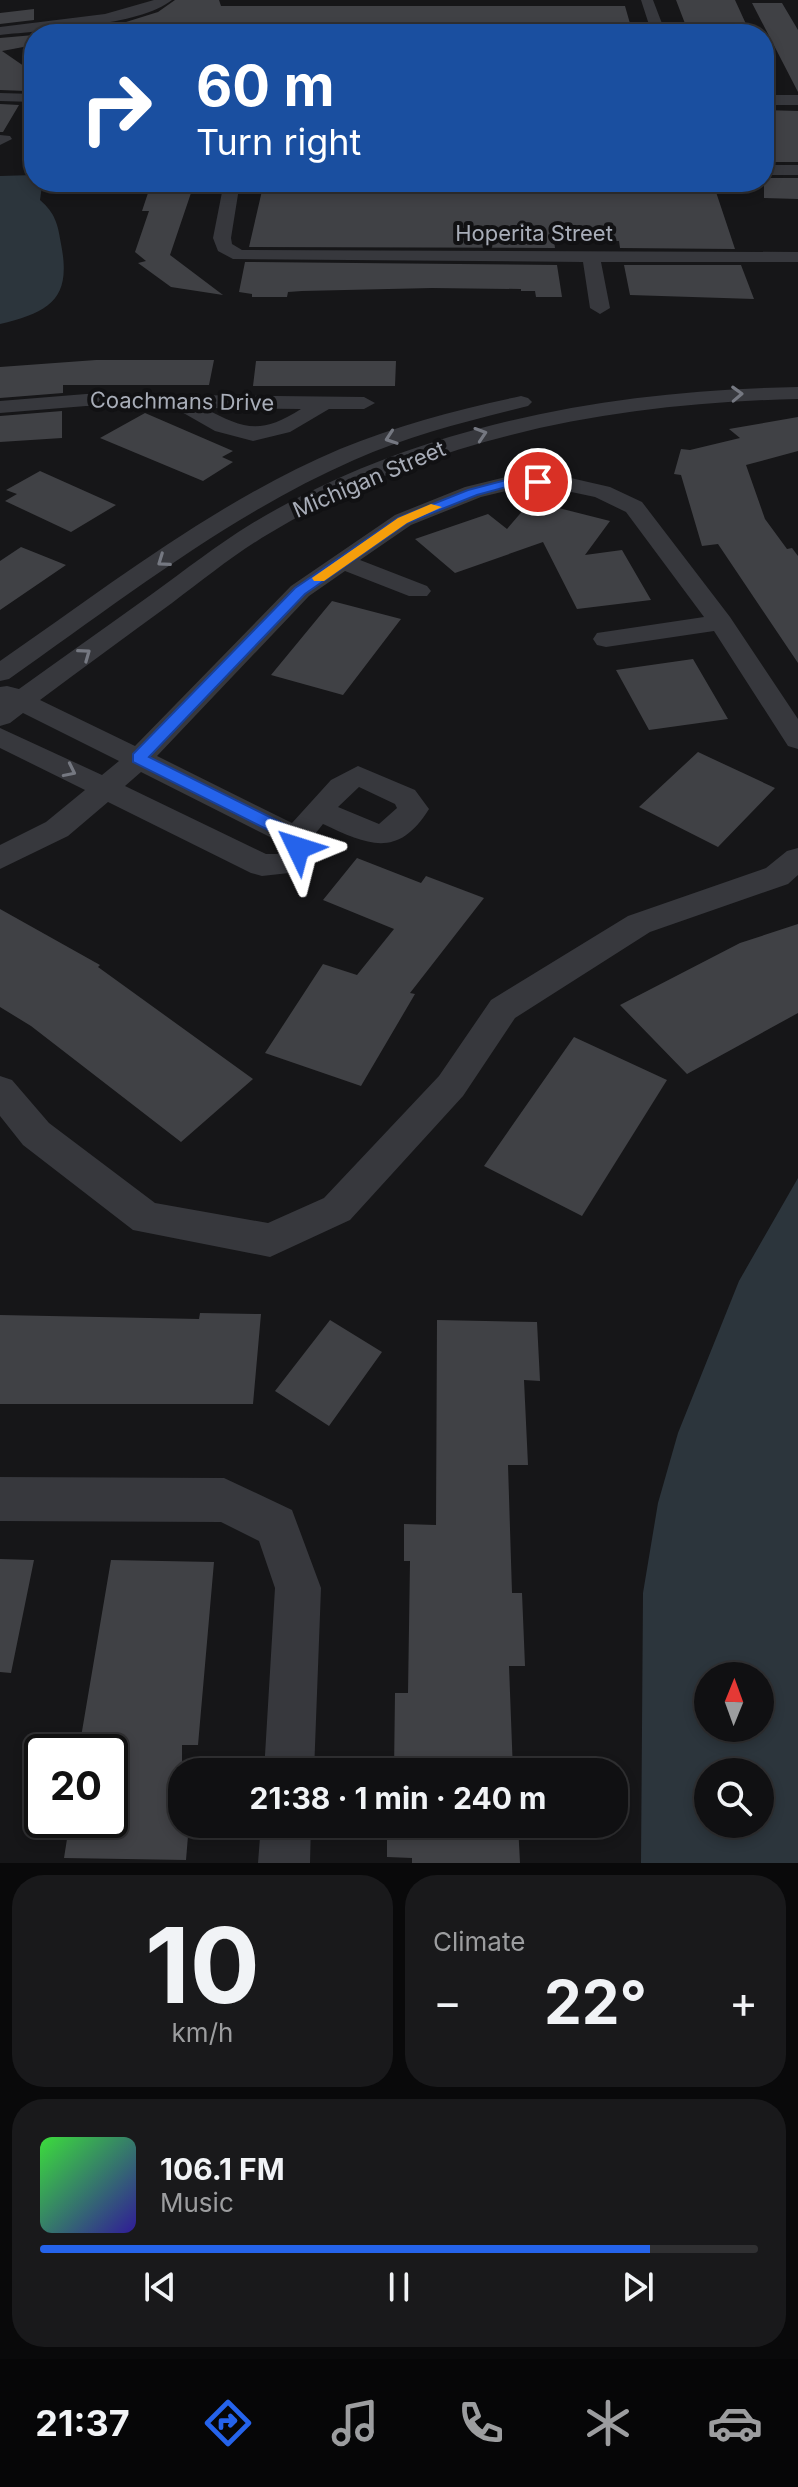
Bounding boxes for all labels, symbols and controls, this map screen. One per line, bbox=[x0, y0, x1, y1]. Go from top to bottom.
text: 60 m bbox=[196, 52, 335, 120]
icon: right bbox=[64, 56, 168, 160]
text: Turn right bbox=[196, 120, 361, 164]
street label: Hoperita Street bbox=[455, 220, 613, 246]
street label: Coachmans Drive bbox=[90, 386, 274, 416]
one-way arrow bbox=[731, 386, 744, 403]
one-way arrow bbox=[385, 428, 399, 444]
one-way arrow bbox=[473, 428, 487, 444]
street label: Michigan Street bbox=[289, 435, 449, 523]
pin bbox=[504, 448, 572, 516]
icon: arrive bbox=[516, 460, 560, 504]
one-way arrow bbox=[157, 551, 172, 566]
one-way arrow bbox=[77, 649, 91, 664]
one-way arrow bbox=[62, 761, 77, 777]
position arrow bbox=[256, 806, 340, 890]
north arrow bbox=[694, 1662, 774, 1742]
map controls bbox=[694, 1662, 774, 1838]
speed limit sign: 20 bbox=[24, 1734, 128, 1838]
button: search bbox=[694, 1758, 774, 1838]
text: 21:38 · 1 min · 240 m bbox=[250, 1780, 546, 1816]
text: 10 bbox=[145, 1902, 260, 2028]
text: Climate bbox=[433, 1926, 525, 1957]
text: 22° bbox=[544, 1966, 647, 2038]
text: − bbox=[433, 1975, 462, 2029]
text: + bbox=[729, 1975, 758, 2029]
text: km/h bbox=[172, 2017, 233, 2048]
text: 106.1 FM bbox=[160, 2151, 285, 2187]
text: Music bbox=[160, 2187, 234, 2218]
icon: previous bbox=[138, 2265, 182, 2309]
icon: pause bbox=[377, 2265, 421, 2309]
icon: next bbox=[616, 2265, 660, 2309]
icon: directions bbox=[200, 2395, 256, 2451]
icon: music bbox=[327, 2395, 383, 2451]
icon: phone bbox=[453, 2395, 509, 2451]
icon: climate bbox=[580, 2395, 636, 2451]
icon: car bbox=[707, 2395, 763, 2451]
text: 21:37 bbox=[35, 2401, 130, 2445]

